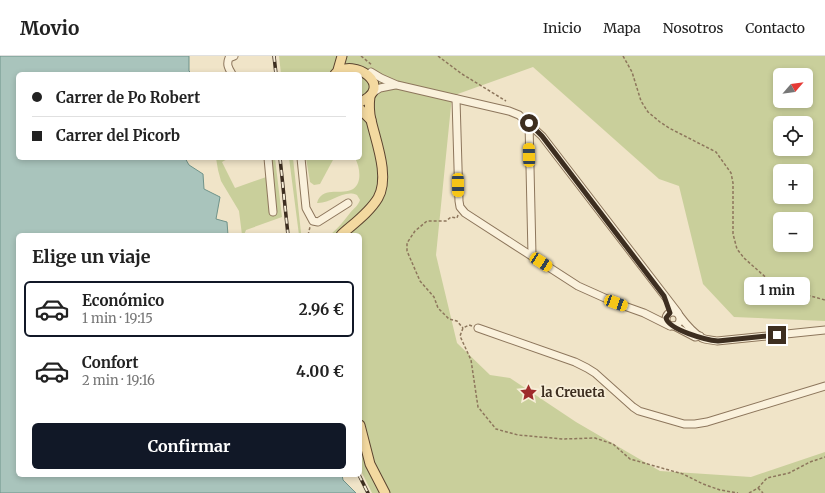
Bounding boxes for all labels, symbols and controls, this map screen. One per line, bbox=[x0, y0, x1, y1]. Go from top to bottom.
text: Movio bbox=[20, 16, 79, 40]
text: Inicio bbox=[543, 19, 581, 37]
text: Mapa bbox=[603, 19, 641, 37]
text: Nosotros bbox=[663, 19, 723, 37]
text: Contacto bbox=[745, 19, 805, 37]
north arrow bbox=[773, 68, 813, 108]
map controls bbox=[773, 68, 813, 252]
text: Carrer de Po Robert bbox=[56, 88, 200, 107]
route start bbox=[520, 114, 538, 132]
button: locate bbox=[773, 116, 813, 156]
text: Carrer del Picorb bbox=[56, 126, 180, 145]
car bbox=[523, 143, 535, 167]
button: + bbox=[773, 164, 813, 204]
car bbox=[452, 173, 464, 197]
button: − bbox=[773, 212, 813, 252]
text: Elige un viaje bbox=[32, 245, 151, 268]
car bbox=[528, 250, 554, 274]
callout: 1 min bbox=[744, 277, 810, 305]
text: 1 min bbox=[759, 282, 795, 299]
icon: car bbox=[34, 291, 70, 327]
text: Económico bbox=[82, 291, 164, 310]
car bbox=[603, 293, 629, 313]
text: 2.96 € bbox=[299, 300, 344, 319]
text: 1 min · 19:15 bbox=[82, 310, 153, 327]
route end bbox=[768, 326, 786, 344]
icon: car bbox=[34, 353, 70, 389]
text: Confort bbox=[82, 353, 139, 372]
text: 4.00 € bbox=[296, 362, 344, 381]
text: 2 min · 19:16 bbox=[82, 372, 155, 389]
place icon: la Creueta bbox=[518, 382, 538, 402]
place label: la Creueta bbox=[541, 384, 605, 401]
button: Confirmar bbox=[32, 423, 346, 469]

